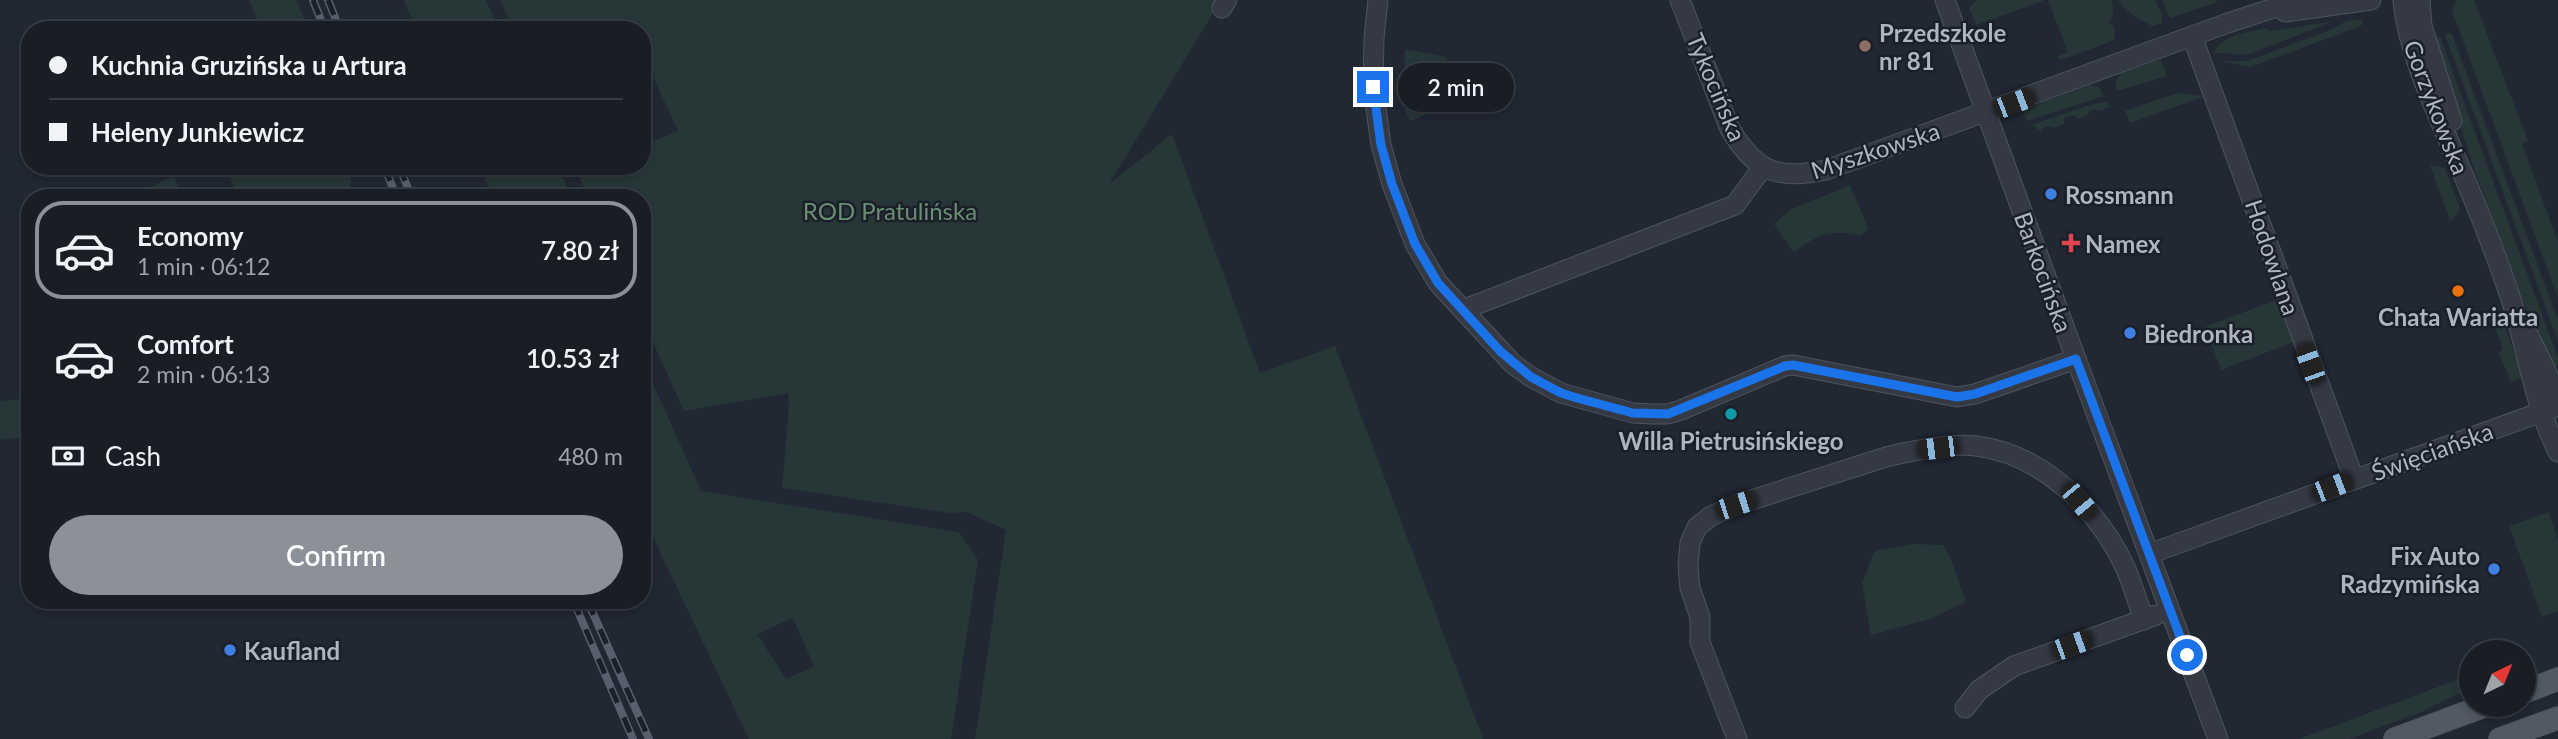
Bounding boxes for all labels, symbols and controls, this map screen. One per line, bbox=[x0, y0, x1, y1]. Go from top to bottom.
place label: Przedszkole nr 81 bbox=[1879, 18, 2006, 75]
street label: Tykocińska bbox=[1681, 29, 1753, 145]
street label: Gorzykowska bbox=[2398, 36, 2476, 178]
marker: Przedszkole nr 81 bbox=[1857, 38, 1873, 54]
text: Kuchnia Gruzińska u Artura bbox=[91, 49, 407, 81]
callout: 2 min bbox=[1398, 62, 1513, 112]
route end bbox=[1357, 71, 1389, 103]
text: 2 min bbox=[1428, 73, 1484, 101]
car bbox=[1991, 86, 2038, 120]
text: Heleny Junkiewicz bbox=[91, 116, 304, 148]
street label: Myszkowska bbox=[1807, 116, 1943, 184]
place label: Rossmann bbox=[2065, 180, 2174, 209]
marker: Rossmann bbox=[2043, 186, 2059, 202]
street label: Hodowlana bbox=[2240, 195, 2306, 319]
park label: ROD Pratulińska bbox=[803, 196, 977, 225]
street label: Barkocińska bbox=[2009, 208, 2079, 336]
icon: car bbox=[53, 219, 116, 282]
text: Economy bbox=[137, 220, 243, 252]
place label: Namex bbox=[2085, 229, 2161, 258]
text: 7.80 zł bbox=[541, 234, 619, 266]
marker: Namex bbox=[2063, 235, 2079, 251]
text: 1 min · 06:12 bbox=[137, 252, 270, 280]
marker: Chata Wariatta bbox=[2450, 283, 2466, 299]
place label: Chata Wariatta bbox=[2378, 302, 2538, 331]
place label: Biedronka bbox=[2144, 319, 2253, 348]
marker: Biedronka bbox=[2122, 325, 2138, 341]
icon: car bbox=[53, 327, 116, 390]
text: Comfort bbox=[137, 328, 234, 360]
car bbox=[2293, 341, 2328, 387]
text: 10.53 zł bbox=[526, 342, 619, 374]
text: 2 min · 06:13 bbox=[137, 360, 270, 388]
marker: Willa Pietrusińskiego bbox=[1723, 406, 1739, 422]
street label: Święciańska bbox=[2367, 416, 2497, 486]
place label: Willa Pietrusińskiego bbox=[1619, 426, 1843, 455]
car bbox=[1916, 435, 1961, 461]
icon: cash bbox=[49, 437, 87, 475]
text: Cash bbox=[105, 440, 161, 472]
text: 480 m bbox=[558, 442, 623, 470]
car bbox=[2309, 470, 2356, 504]
car bbox=[2058, 478, 2101, 524]
car bbox=[1713, 489, 1760, 521]
button: Confirm bbox=[49, 515, 623, 595]
place label: Fix Auto Radzymińska bbox=[2340, 541, 2480, 598]
marker: Fix Auto Radzymińska bbox=[2486, 561, 2502, 577]
car bbox=[2049, 628, 2096, 662]
place label: Kaufland bbox=[244, 636, 340, 665]
route start bbox=[2171, 639, 2203, 671]
north arrow bbox=[2459, 640, 2536, 718]
map controls bbox=[2459, 640, 2536, 717]
marker: Kaufland bbox=[222, 642, 238, 658]

